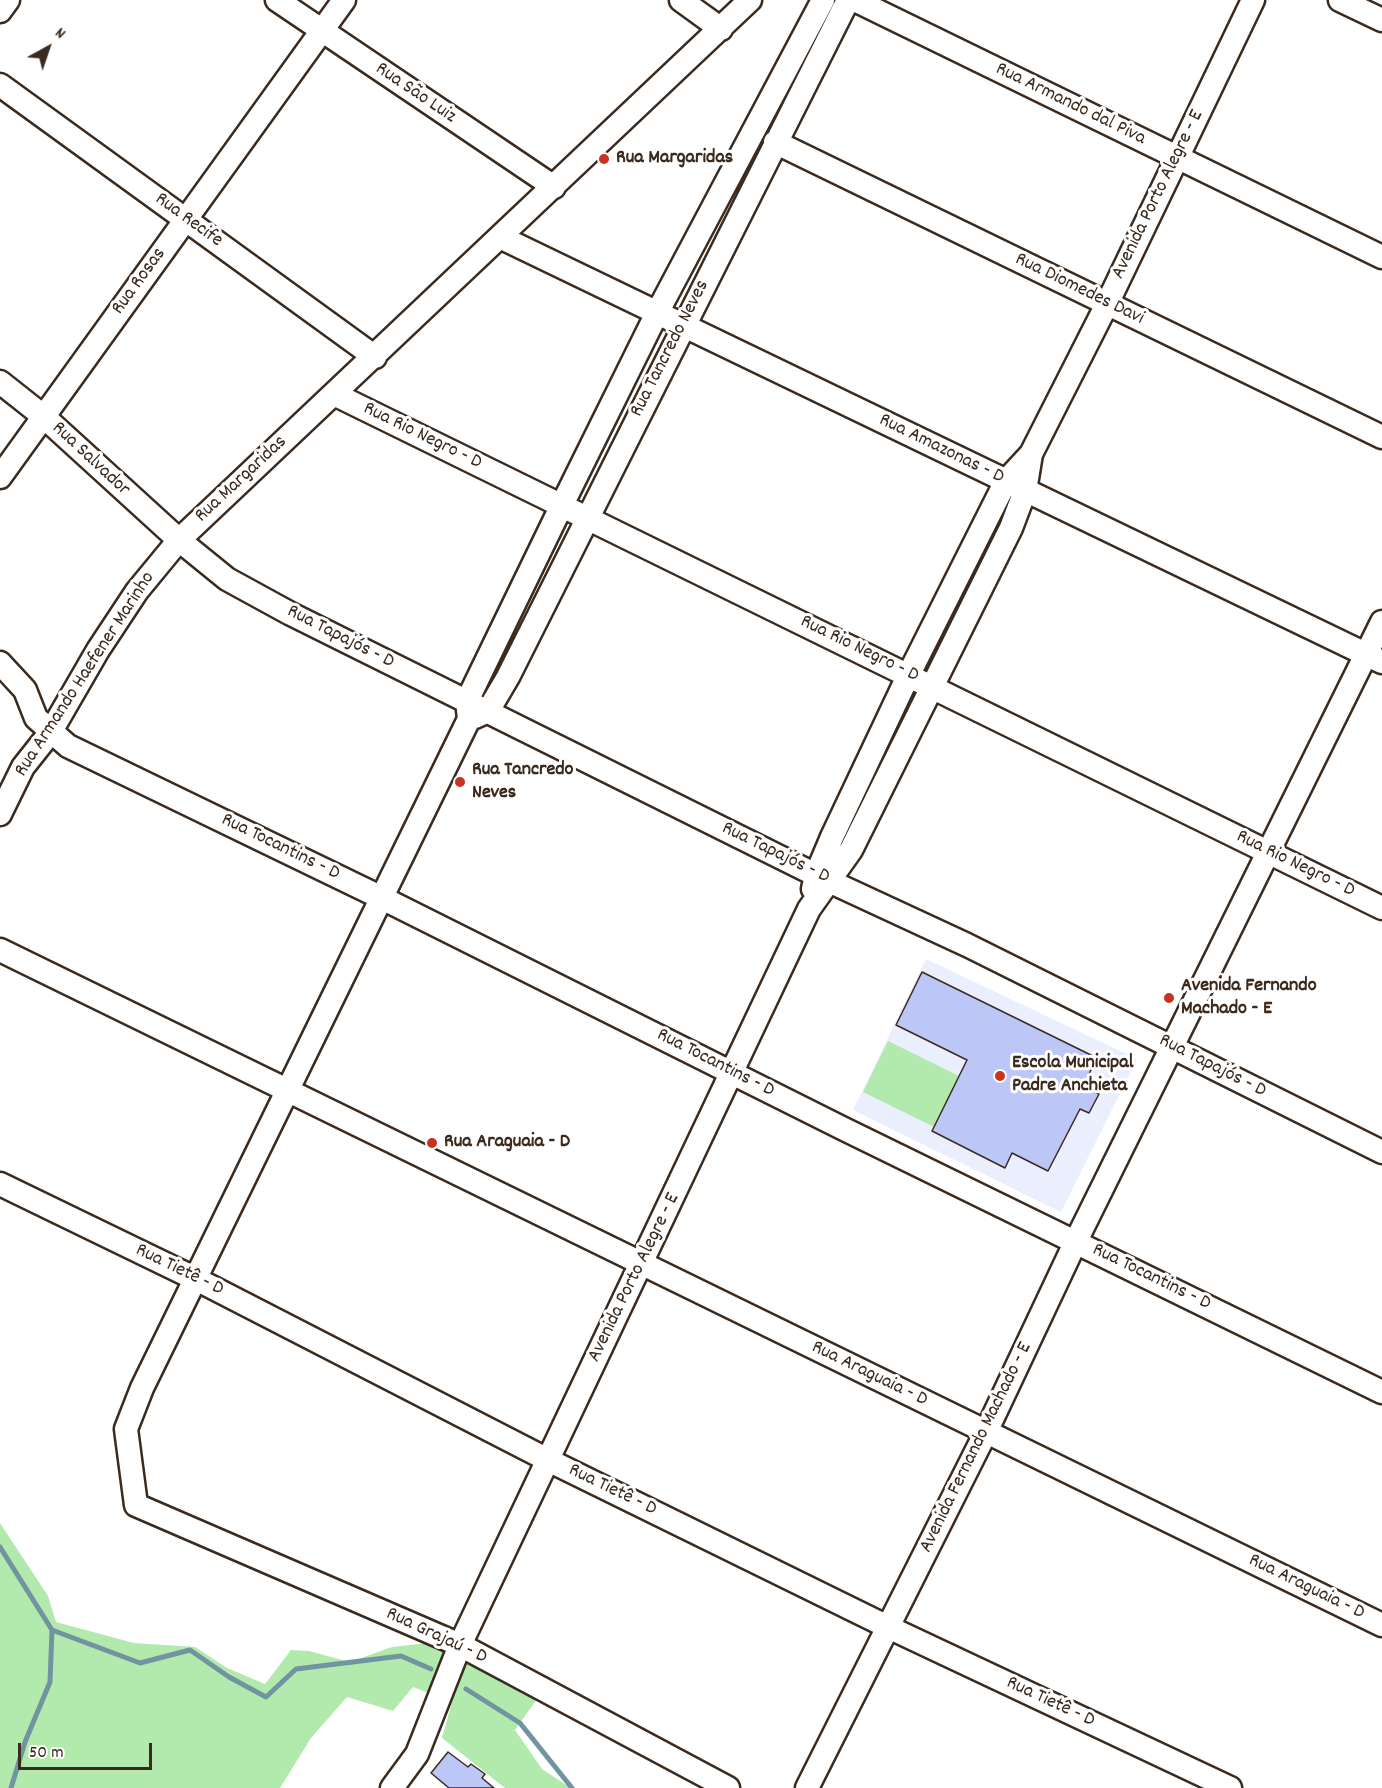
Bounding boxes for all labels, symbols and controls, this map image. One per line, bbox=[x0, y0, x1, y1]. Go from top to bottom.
north arrow bbox=[18, 18, 78, 78]
text: N bbox=[49, 22, 70, 45]
street label: Rua São Luiz bbox=[370, 58, 460, 130]
street label: Rua Armando dal Piva bbox=[991, 58, 1149, 152]
street label: Avenida Porto Alegre - E bbox=[1108, 107, 1210, 283]
place label: Rua Margaridas bbox=[616, 147, 733, 171]
marker: Rua Margaridas bbox=[597, 152, 611, 166]
street label: Rua Recife bbox=[149, 188, 227, 254]
street label: Rua Rosas bbox=[108, 244, 172, 320]
street label: Rua Diomedes Davi bbox=[1011, 248, 1147, 332]
street label: Rua Tancredo Neves bbox=[626, 277, 716, 421]
street label: Rua Rio Negro - D bbox=[359, 398, 485, 476]
street label: Rua Amazonas - D bbox=[875, 409, 1007, 491]
street label: Rua Salvador bbox=[46, 418, 134, 502]
street label: Rua Margaridas bbox=[191, 431, 293, 529]
street label: Rua Armando Haefener Marinho bbox=[11, 568, 161, 782]
street label: Rua Tapajós - D bbox=[282, 601, 398, 675]
street label: Rua Rio Negro - D bbox=[796, 611, 922, 689]
place label: Rua Tancredo Neves bbox=[472, 759, 573, 806]
marker: Rua Tancredo Neves bbox=[453, 775, 467, 789]
street label: Rua Tocantins - D bbox=[217, 809, 343, 887]
street label: Rua Tapajós - D bbox=[717, 818, 833, 890]
street label: Rua Rio Negro - D bbox=[1232, 826, 1358, 904]
place label: Avenida Fernando Machado - E bbox=[1181, 975, 1317, 1022]
marker: Avenida Fernando Machado - E bbox=[1162, 991, 1176, 1005]
street label: Rua Tocantins - D bbox=[652, 1024, 778, 1104]
street label: Rua Tapajós - D bbox=[1154, 1030, 1270, 1104]
place label: Escola Municipal Padre Anchieta bbox=[1012, 1052, 1133, 1099]
marker: Escola Municipal Padre Anchieta bbox=[993, 1069, 1007, 1083]
place label: Rua Araguaia - D bbox=[444, 1131, 570, 1155]
marker: Rua Araguaia - D bbox=[425, 1136, 439, 1150]
street label: Avenida Porto Alegre - E bbox=[584, 1190, 686, 1366]
street label: Rua Tietê - D bbox=[131, 1239, 227, 1303]
street label: Rua Tocantins - D bbox=[1088, 1239, 1214, 1317]
street label: Rua Araguaia - D bbox=[807, 1337, 931, 1413]
street label: Avenida Fernando Machado - E bbox=[916, 1339, 1038, 1557]
street label: Rua Tietê - D bbox=[564, 1459, 660, 1523]
street label: Rua Araguaia - D bbox=[1244, 1550, 1368, 1626]
street label: Rua Grajaú - D bbox=[382, 1603, 490, 1671]
street label: Rua Tietê - D bbox=[1002, 1672, 1098, 1734]
scale bar bbox=[21, 1731, 154, 1769]
text: 50 m bbox=[29, 1741, 64, 1766]

